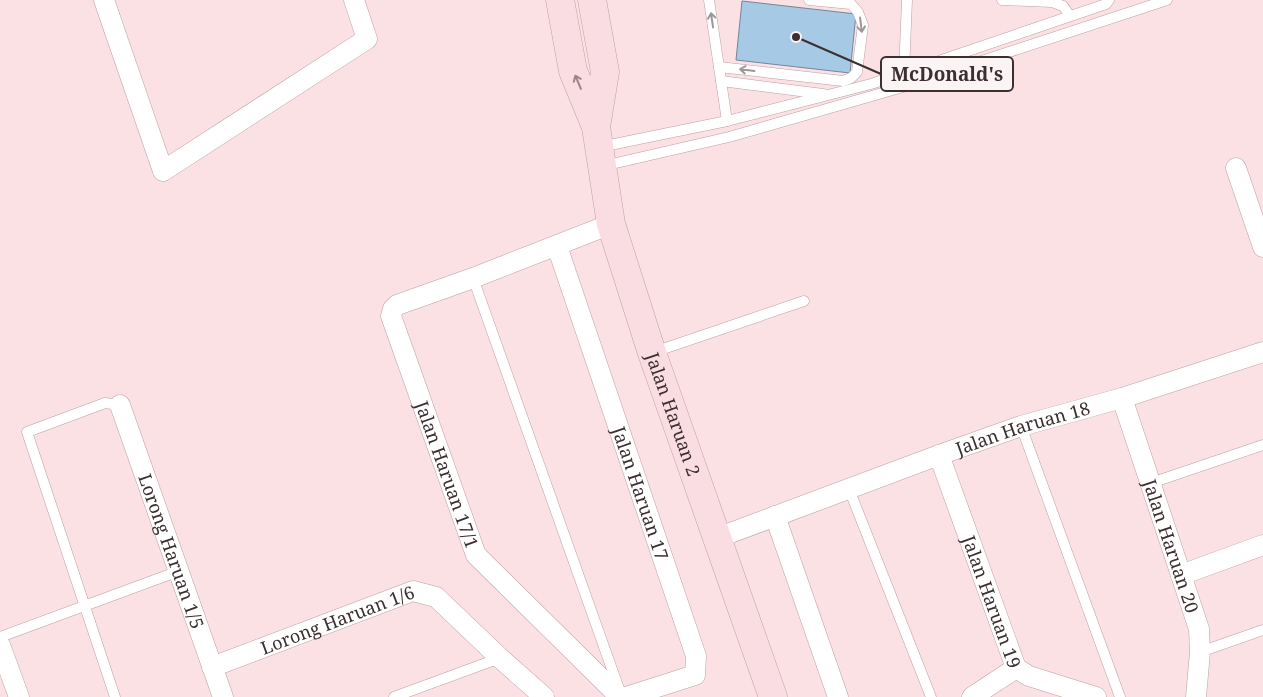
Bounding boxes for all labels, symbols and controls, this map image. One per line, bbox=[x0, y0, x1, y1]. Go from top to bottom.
one-way arrow bbox=[707, 13, 717, 29]
one-way arrow bbox=[856, 16, 866, 32]
callout: McDonald's bbox=[881, 57, 1013, 91]
text: McDonald's bbox=[891, 61, 1003, 87]
one-way arrow bbox=[739, 65, 755, 75]
one-way arrow bbox=[572, 75, 582, 90]
street label: Jalan Haruan 2 bbox=[640, 348, 706, 479]
street label: Jalan Haruan 18 bbox=[951, 396, 1092, 461]
street label: Jalan Haruan 17/1 bbox=[410, 397, 485, 551]
street label: Jalan Haruan 17 bbox=[607, 422, 675, 563]
street label: Lorong Haruan 1/5 bbox=[133, 471, 210, 632]
street label: Jalan Haruan 20 bbox=[1138, 475, 1205, 616]
street label: Jalan Haruan 19 bbox=[957, 531, 1027, 671]
street label: Lorong Haruan 1/6 bbox=[257, 580, 418, 660]

